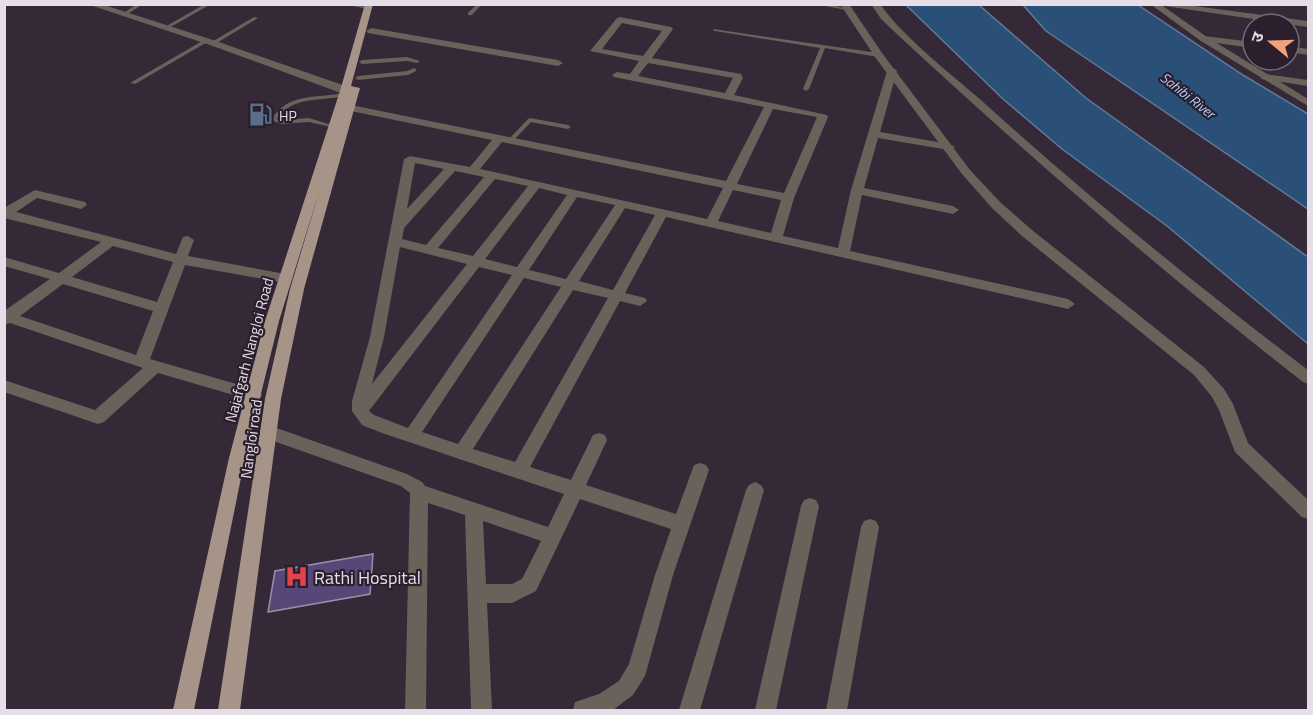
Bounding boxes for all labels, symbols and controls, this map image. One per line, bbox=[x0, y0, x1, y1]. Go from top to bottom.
north arrow bbox=[1241, 12, 1301, 72]
text: उ bbox=[1244, 28, 1270, 45]
water label: Sahibi River bbox=[1156, 67, 1221, 124]
fuel station icon: HP bbox=[248, 102, 274, 128]
place label: HP bbox=[279, 105, 297, 126]
street label: Najafgarh Nangloi Road bbox=[219, 275, 279, 425]
street label: Nangloi road bbox=[234, 398, 268, 480]
hospital icon: Rathi Hospital bbox=[283, 564, 309, 590]
place label: Rathi Hospital bbox=[314, 564, 421, 591]

